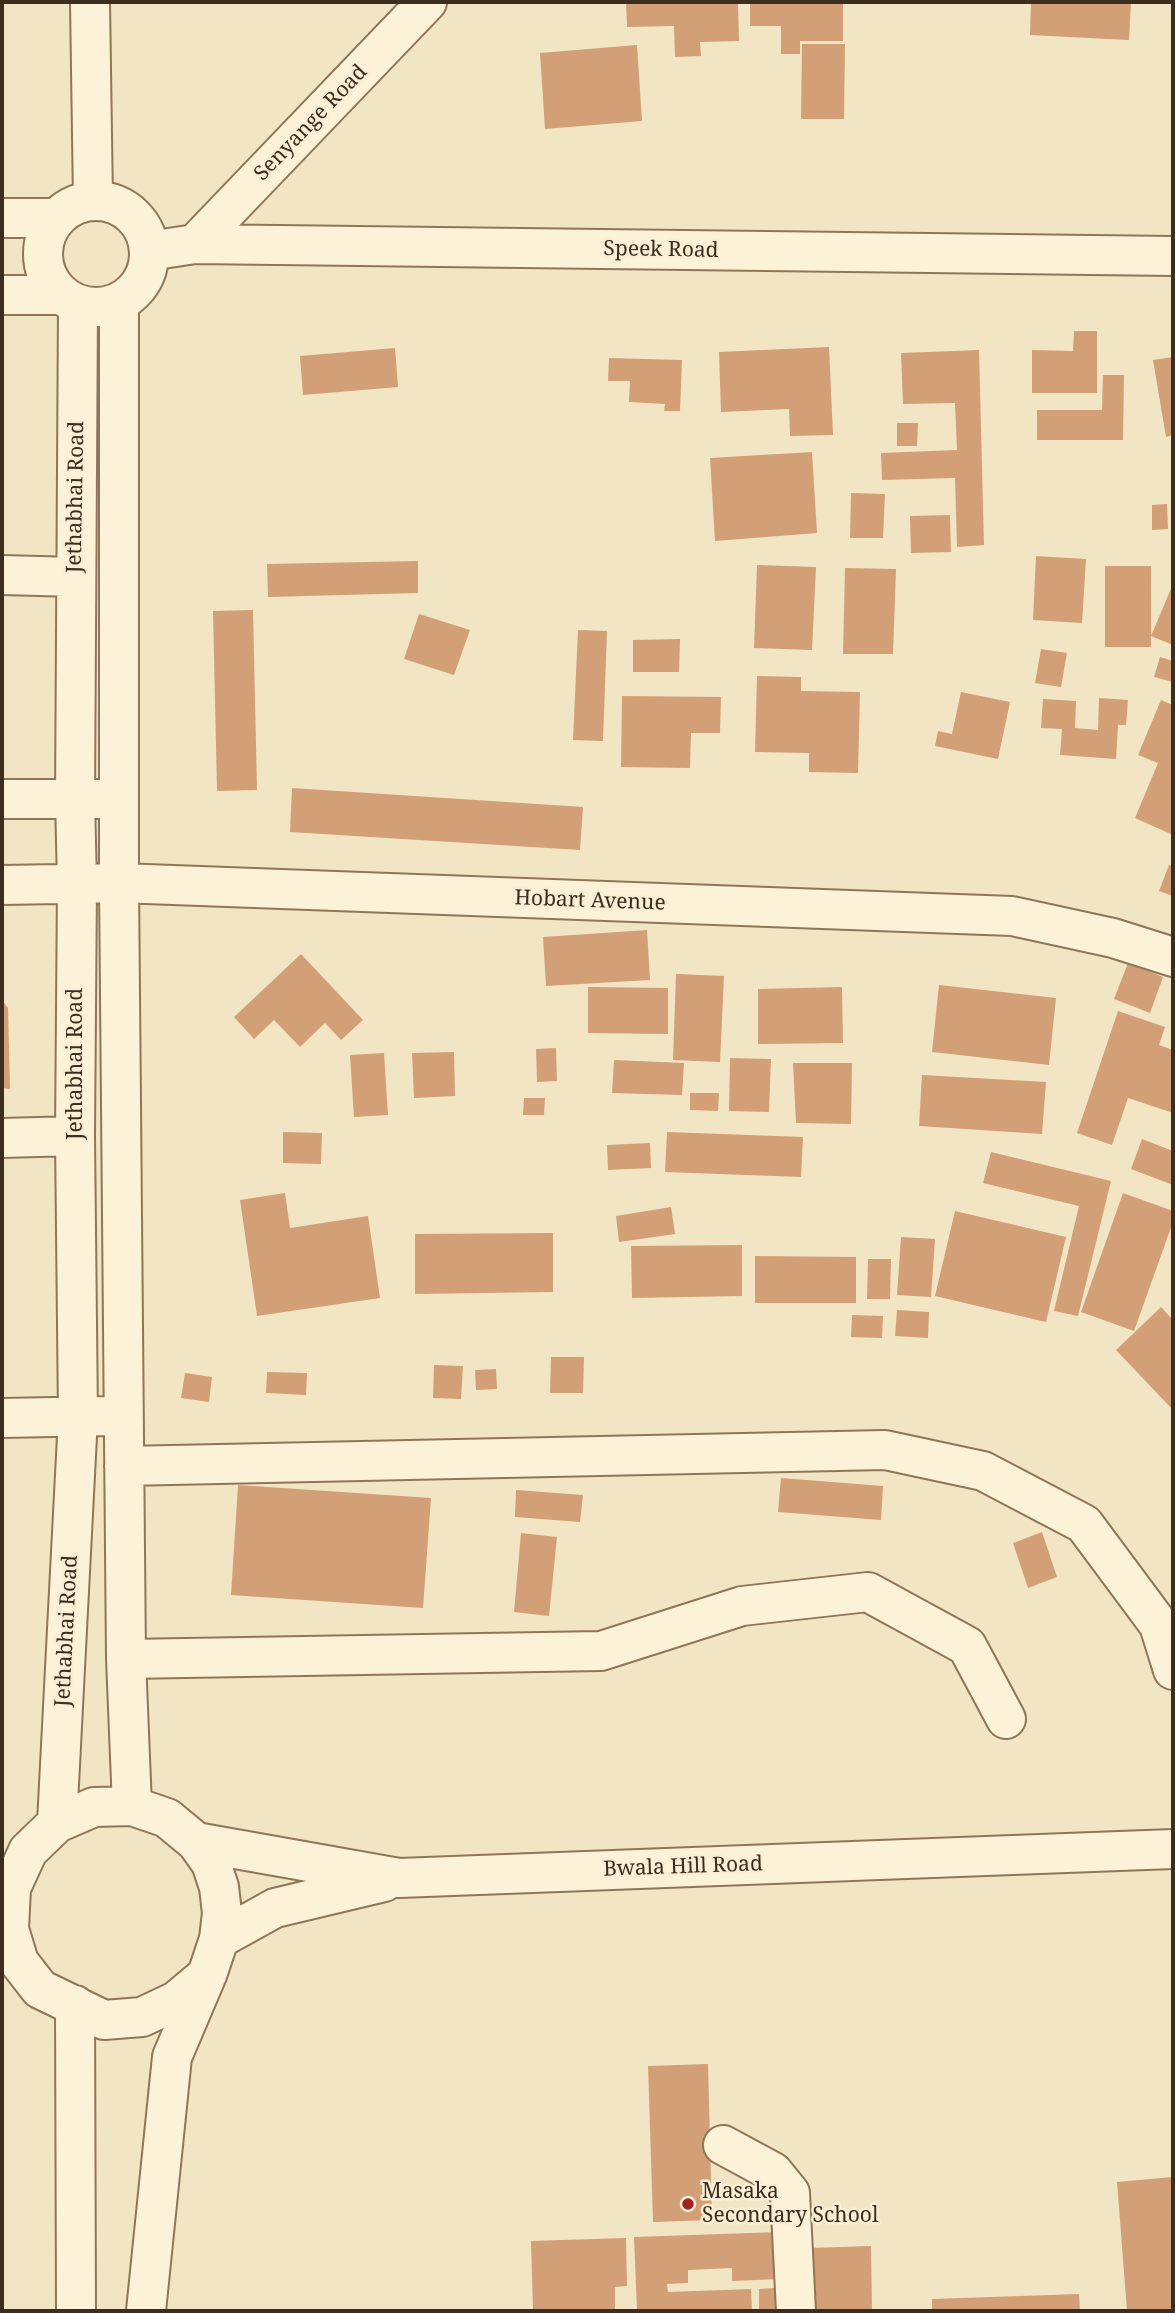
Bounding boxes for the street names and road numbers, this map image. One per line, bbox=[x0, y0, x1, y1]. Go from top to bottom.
street label: Senyange Road bbox=[249, 60, 373, 186]
street label: Speek Road bbox=[603, 236, 719, 264]
street label: Jethabhai Road bbox=[62, 421, 90, 573]
street label: Hobart Avenue bbox=[514, 886, 666, 916]
street label: Jethabhai Road bbox=[63, 988, 89, 1140]
street label: Jethabhai Road bbox=[50, 1554, 84, 1708]
street label: Bwala Hill Road bbox=[603, 1852, 763, 1882]

